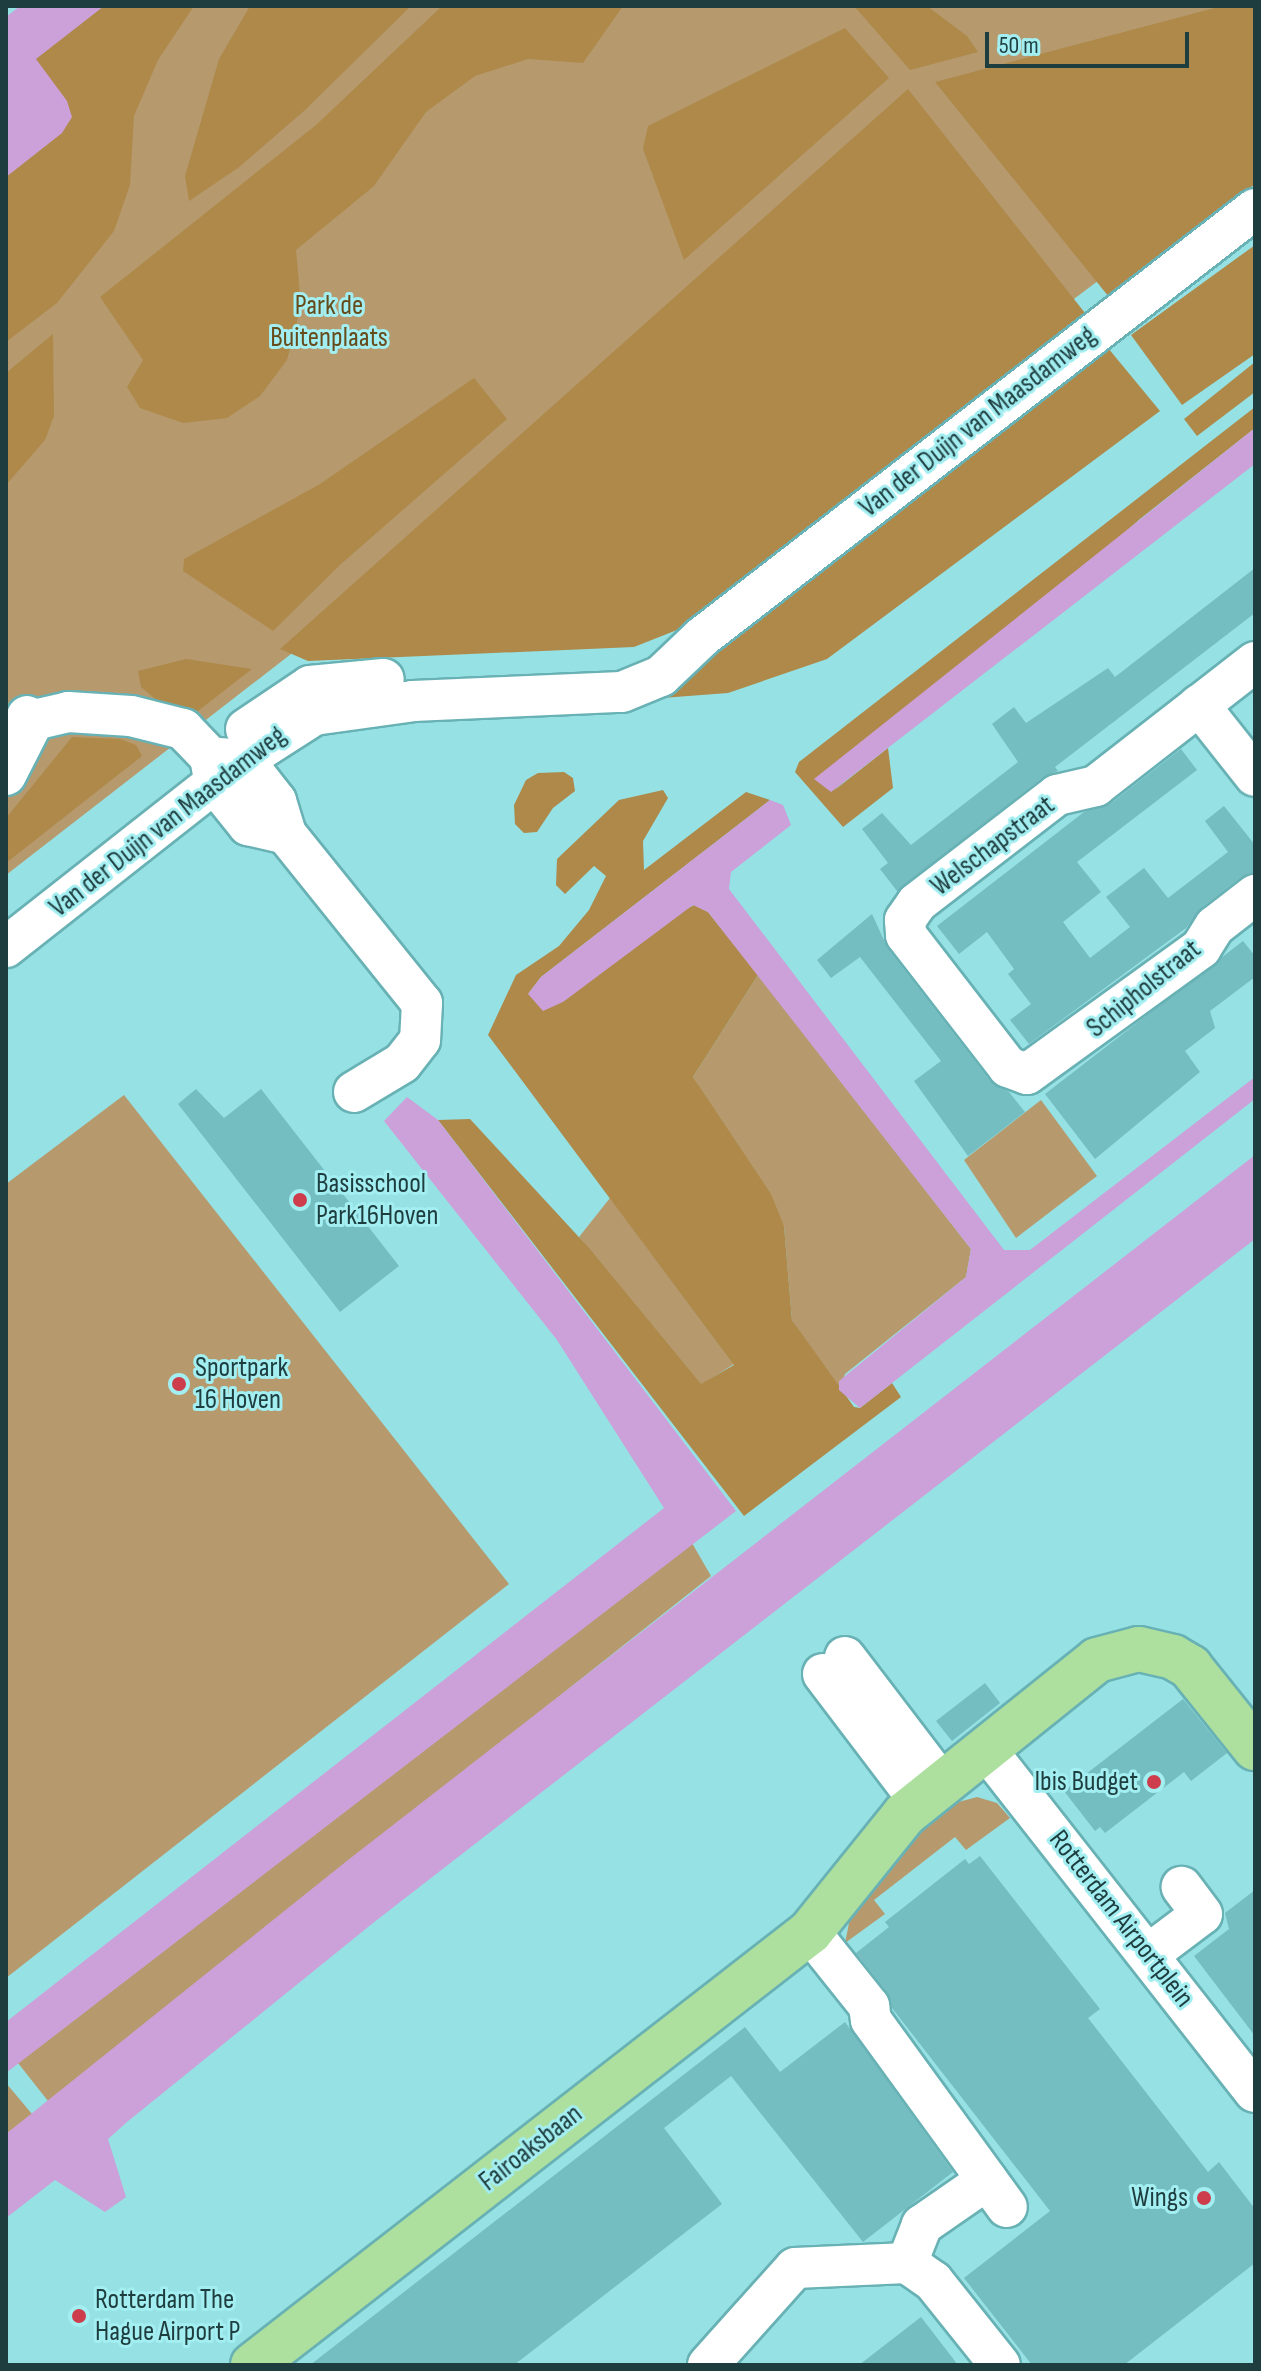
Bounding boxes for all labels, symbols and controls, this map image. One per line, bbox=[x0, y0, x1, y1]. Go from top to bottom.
scale bar bbox=[989, 16, 1193, 66]
text: 50 m bbox=[999, 31, 1039, 60]
park label: Park de Buitenplaats bbox=[270, 289, 388, 355]
street label: Van der Duijn van Maasdamweg bbox=[853, 319, 1103, 525]
street label: Van der Duijn van Maasdamweg bbox=[43, 719, 293, 925]
street label: Welschapstraat bbox=[925, 789, 1061, 903]
street label: Schipholstraat bbox=[1080, 933, 1208, 1045]
place label: Basisschool Park16Hoven bbox=[316, 1167, 439, 1233]
marker: Basisschool Park16Hoven bbox=[291, 1191, 309, 1209]
place label: Sportpark 16 Hoven bbox=[195, 1351, 288, 1417]
marker: Sportpark 16 Hoven bbox=[170, 1375, 188, 1393]
place label: Ibis Budget bbox=[1034, 1765, 1138, 1799]
marker: Ibis Budget bbox=[1145, 1773, 1163, 1791]
street label: Rotterdam Airportplein bbox=[1041, 1824, 1201, 2014]
street label: Fairoaksbaan bbox=[473, 2097, 589, 2199]
place label: Wings bbox=[1131, 2181, 1188, 2215]
marker: Wings bbox=[1195, 2189, 1213, 2207]
place label: Rotterdam The Hague Airport P bbox=[95, 2283, 240, 2349]
marker: Rotterdam The Hague Airport P bbox=[70, 2307, 88, 2325]

